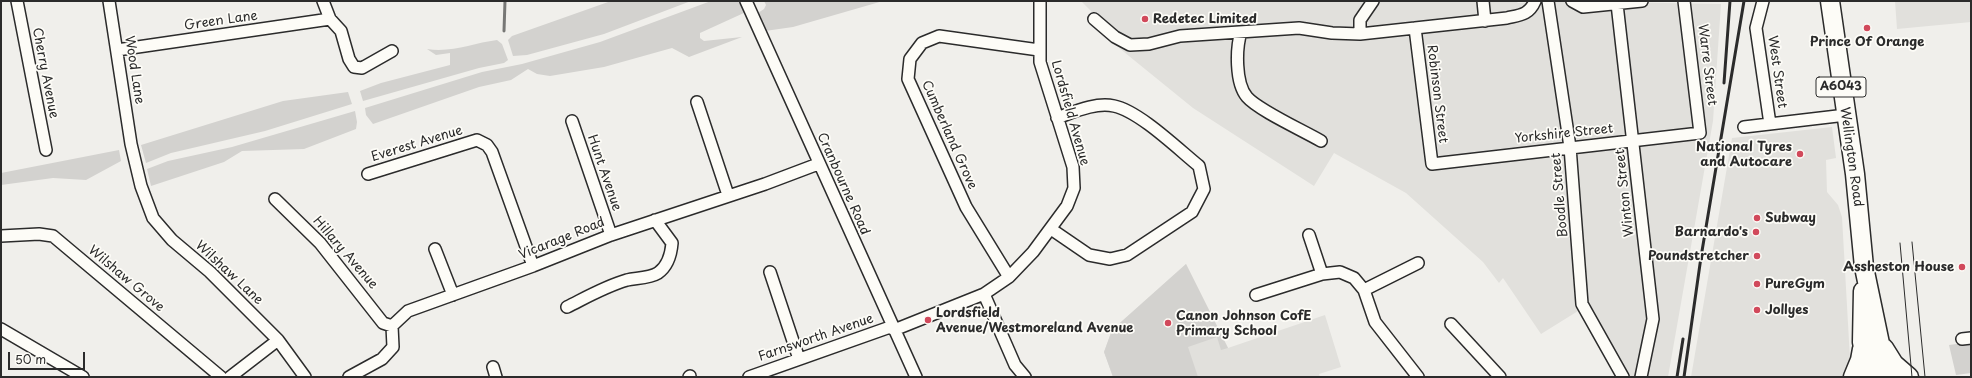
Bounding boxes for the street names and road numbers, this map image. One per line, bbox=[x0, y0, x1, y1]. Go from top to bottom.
street label: Green Lane bbox=[183, 8, 259, 34]
street label: Warre Street bbox=[1694, 23, 1720, 107]
street label: Cherry Avenue bbox=[29, 26, 61, 120]
street label: Wood Lane bbox=[121, 35, 147, 105]
street label: West Street bbox=[1764, 35, 1790, 109]
street label: Robinson Street bbox=[1423, 44, 1451, 144]
street label: Lordsfield Avenue bbox=[1048, 59, 1092, 167]
road number: A6043 bbox=[1816, 77, 1866, 97]
street label: Cumberland Grove bbox=[918, 78, 980, 192]
street label: Wellington Road bbox=[1836, 106, 1866, 208]
street label: Yorkshire Street bbox=[1514, 121, 1614, 147]
street label: Everest Avenue bbox=[370, 123, 464, 165]
street label: Cranbourne Road bbox=[813, 130, 873, 238]
street label: Hunt Avenue bbox=[584, 133, 624, 213]
street label: Winton Street bbox=[1613, 148, 1637, 238]
street label: Boodle Street bbox=[1549, 152, 1571, 238]
street label: Hillary Avenue bbox=[309, 214, 381, 292]
street label: Vicarage Road bbox=[517, 215, 607, 263]
street label: Wilshaw Lane bbox=[192, 238, 266, 308]
street label: Wilshaw Grove bbox=[85, 243, 167, 315]
street label: Farnsworth Avenue bbox=[756, 311, 876, 365]

